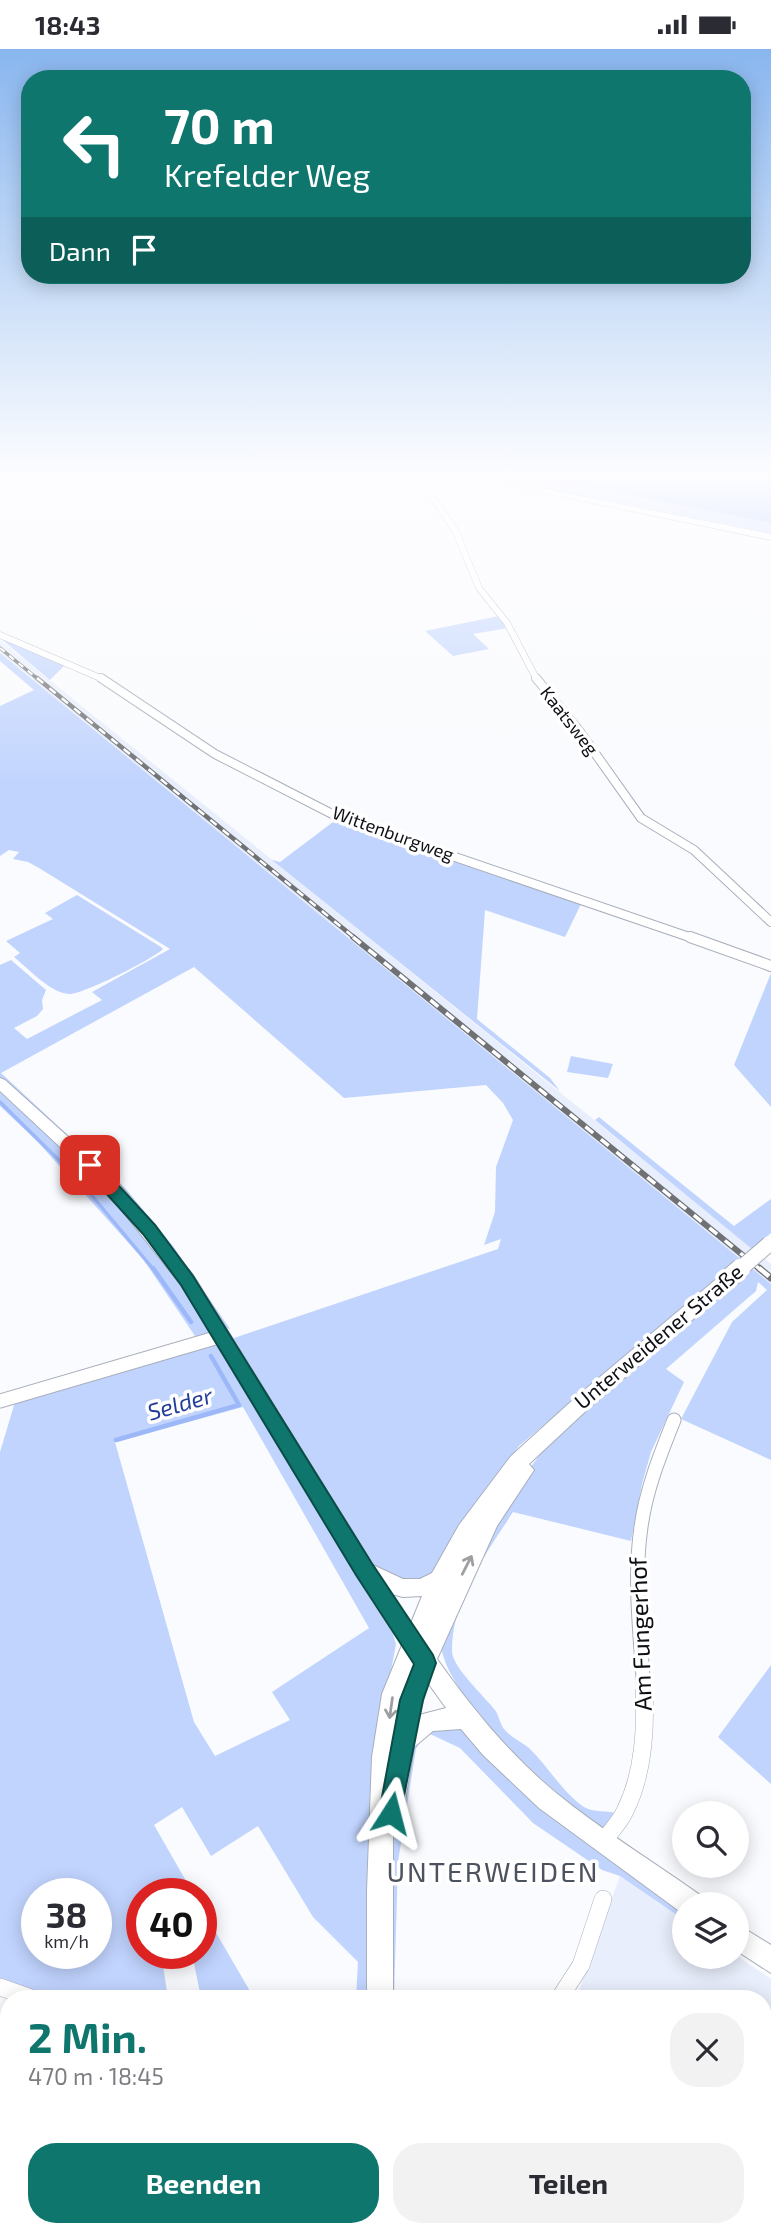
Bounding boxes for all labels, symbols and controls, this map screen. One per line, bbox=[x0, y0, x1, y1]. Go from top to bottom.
text: 18:43 bbox=[35, 9, 100, 40]
text: 70 m bbox=[164, 95, 275, 154]
icon: left bbox=[49, 98, 140, 189]
text: Krefelder Weg bbox=[164, 155, 370, 193]
icon: arrive bbox=[125, 231, 163, 269]
text: Dann bbox=[49, 235, 111, 266]
street label: Kaatsweg bbox=[536, 682, 603, 759]
street label: Wittenburgweg bbox=[330, 801, 457, 865]
pin bbox=[60, 1135, 120, 1195]
icon: arrive bbox=[71, 1146, 109, 1184]
street label: Unterweidener Straße bbox=[569, 1258, 747, 1414]
water label: Selder bbox=[144, 1380, 216, 1426]
one-way arrow bbox=[461, 1555, 475, 1576]
street label: Am Fungerhof bbox=[622, 1556, 657, 1711]
one-way arrow bbox=[384, 1696, 397, 1719]
position arrow bbox=[354, 1776, 428, 1850]
map controls bbox=[672, 1801, 749, 1969]
button: search bbox=[672, 1801, 749, 1878]
district label: UNTERWEIDEN bbox=[386, 1854, 600, 1888]
speed limit sign: 40 bbox=[126, 1878, 217, 1969]
button: layers bbox=[672, 1892, 749, 1969]
text: 38 bbox=[46, 1893, 87, 1935]
text: km/h bbox=[44, 1930, 89, 1952]
text: 2 Min. bbox=[28, 2011, 147, 2061]
button: close bbox=[670, 2013, 744, 2087]
text: 470 m · 18:45 bbox=[28, 2062, 164, 2090]
button: Beenden bbox=[28, 2143, 379, 2223]
button: Teilen bbox=[393, 2143, 744, 2223]

